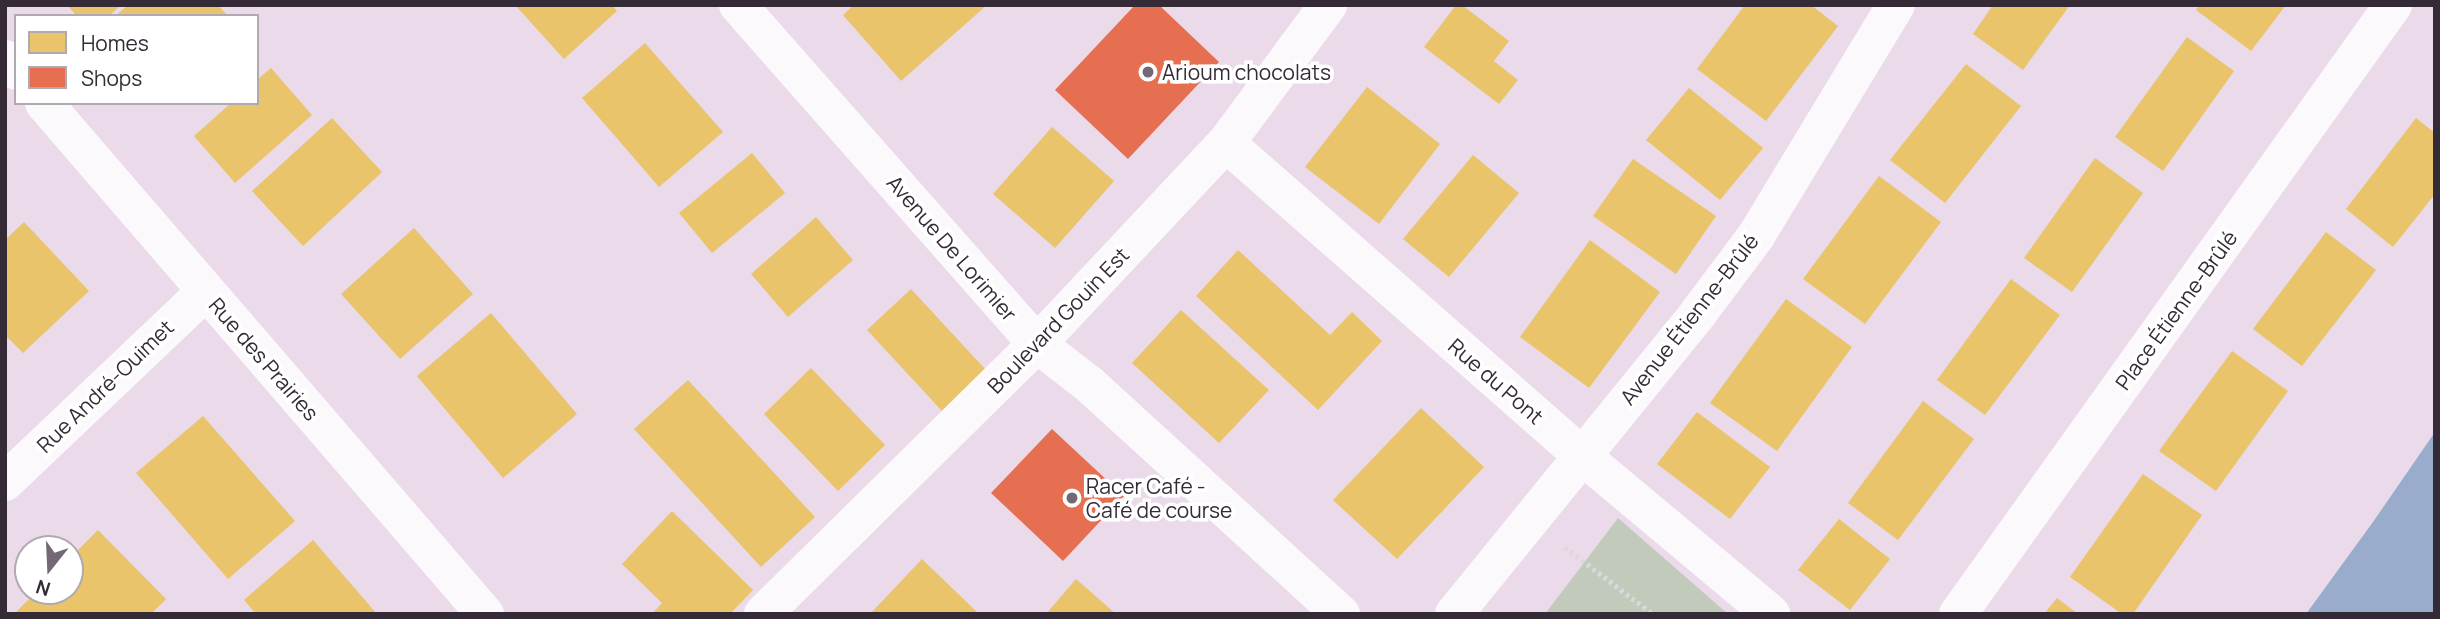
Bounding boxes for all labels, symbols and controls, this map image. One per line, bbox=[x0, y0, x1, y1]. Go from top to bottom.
legend bbox=[14, 14, 259, 105]
text: Homes bbox=[81, 29, 149, 57]
place label: Arioum chocolats bbox=[1162, 59, 1331, 85]
text: Shops bbox=[81, 64, 142, 92]
marker: Arioum chocolats bbox=[1140, 64, 1156, 80]
street label: Avenue De Lorimier bbox=[882, 170, 1022, 326]
street label: Place Étienne-Brûlé bbox=[2110, 226, 2242, 394]
street label: Avenue Étienne-Brûlé bbox=[1615, 229, 1763, 409]
street label: Boulevard Gouin Est bbox=[982, 242, 1134, 398]
street label: Rue des Prairies bbox=[204, 293, 324, 425]
street label: Rue André-Ouimet bbox=[32, 314, 178, 458]
street label: Rue du Pont bbox=[1443, 333, 1549, 429]
place label: Racer Café - Café de course bbox=[1086, 473, 1232, 523]
marker: Racer Café - Café de course bbox=[1064, 490, 1080, 506]
north arrow bbox=[14, 535, 84, 605]
text: N bbox=[33, 574, 54, 603]

